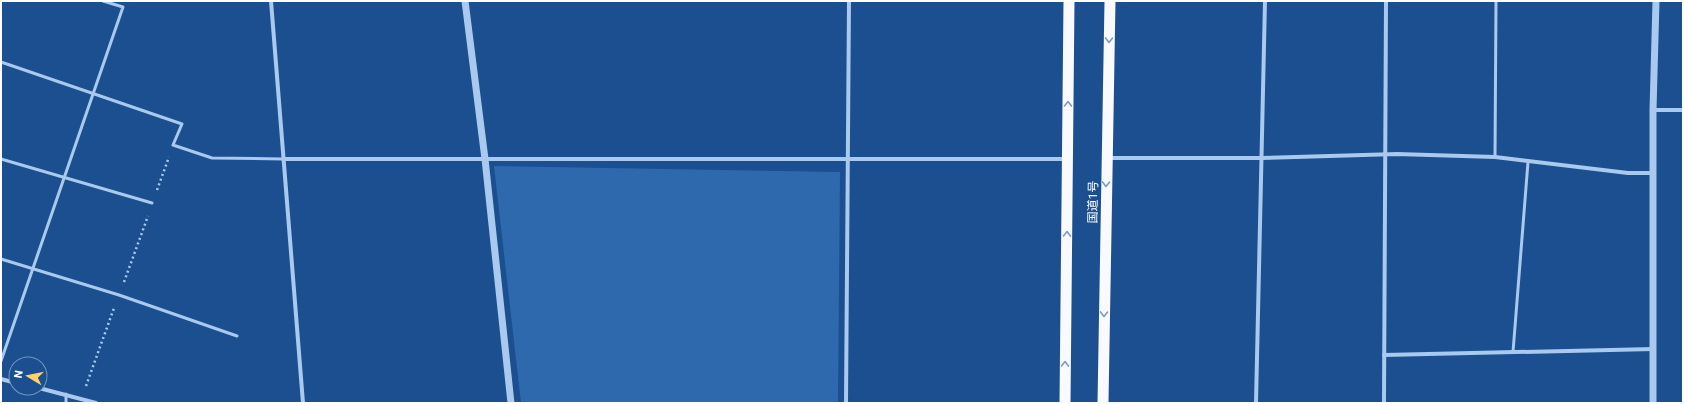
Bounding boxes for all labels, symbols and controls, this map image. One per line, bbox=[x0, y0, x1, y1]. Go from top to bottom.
one-way arrow bbox=[1105, 37, 1113, 43]
one-way arrow bbox=[1064, 101, 1072, 107]
street label: 国道1号 bbox=[1086, 181, 1100, 223]
one-way arrow bbox=[1102, 181, 1110, 187]
one-way arrow bbox=[1063, 231, 1071, 237]
one-way arrow bbox=[1100, 311, 1108, 317]
north arrow bbox=[8, 356, 48, 396]
one-way arrow bbox=[1061, 361, 1070, 367]
text: N bbox=[12, 369, 26, 379]

